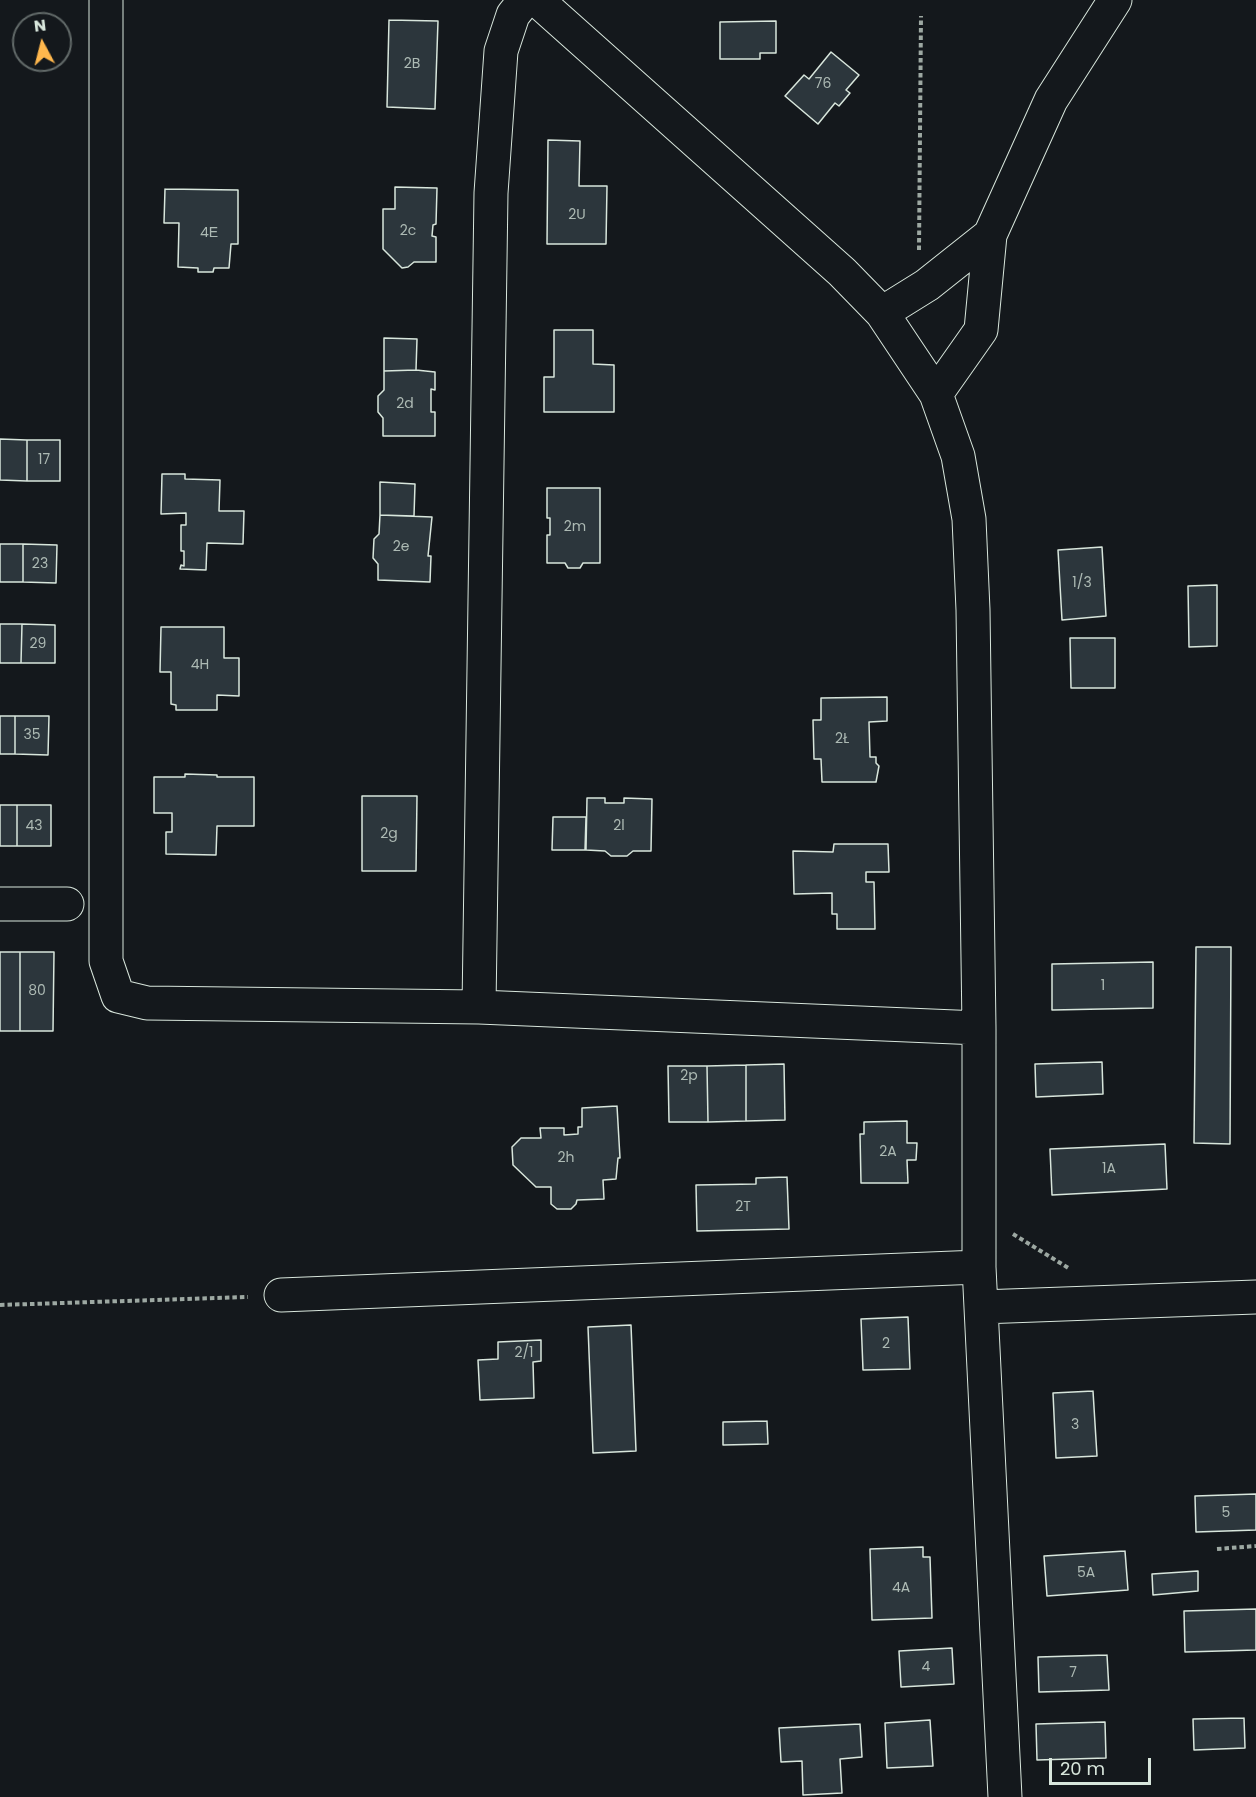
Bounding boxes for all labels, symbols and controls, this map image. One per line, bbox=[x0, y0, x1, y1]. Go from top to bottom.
north arrow bbox=[12, 12, 72, 72]
text: N bbox=[33, 13, 47, 38]
house number: 2B bbox=[404, 56, 420, 72]
house number: 76 bbox=[815, 76, 831, 92]
house number: 2U bbox=[568, 207, 586, 223]
house number: 2c bbox=[400, 223, 416, 239]
house number: 4Е bbox=[200, 225, 218, 241]
house number: 2d bbox=[396, 396, 414, 412]
house number: 17 bbox=[38, 452, 50, 468]
house number: 2m bbox=[564, 519, 586, 535]
house number: 2e bbox=[393, 539, 409, 555]
house number: 23 bbox=[32, 556, 48, 572]
house number: 1/3 bbox=[1072, 575, 1092, 591]
house number: 29 bbox=[30, 636, 46, 652]
house number: 4H bbox=[191, 657, 209, 673]
house number: 35 bbox=[23, 727, 41, 743]
house number: 2Ł bbox=[835, 731, 849, 747]
house number: 43 bbox=[25, 818, 43, 834]
house number: 2l bbox=[613, 818, 625, 834]
house number: 2g bbox=[380, 826, 398, 842]
house number: 1 bbox=[1101, 978, 1105, 994]
house number: 80 bbox=[28, 983, 46, 999]
house number: 2p bbox=[680, 1068, 698, 1084]
house number: 2A bbox=[879, 1144, 897, 1160]
house number: 2h bbox=[557, 1150, 575, 1166]
house number: 1A bbox=[1102, 1161, 1116, 1177]
house number: 2T bbox=[735, 1199, 751, 1215]
house number: 2 bbox=[882, 1336, 890, 1352]
house number: 2/1 bbox=[514, 1345, 534, 1361]
house number: 3 bbox=[1071, 1417, 1079, 1433]
house number: 5 bbox=[1222, 1505, 1230, 1521]
house number: 5A bbox=[1077, 1565, 1095, 1581]
house number: 4A bbox=[892, 1580, 910, 1596]
house number: 4 bbox=[922, 1659, 930, 1675]
house number: 7 bbox=[1069, 1665, 1077, 1681]
scale bar bbox=[1052, 1746, 1154, 1784]
text: 20 m bbox=[1060, 1756, 1105, 1781]

